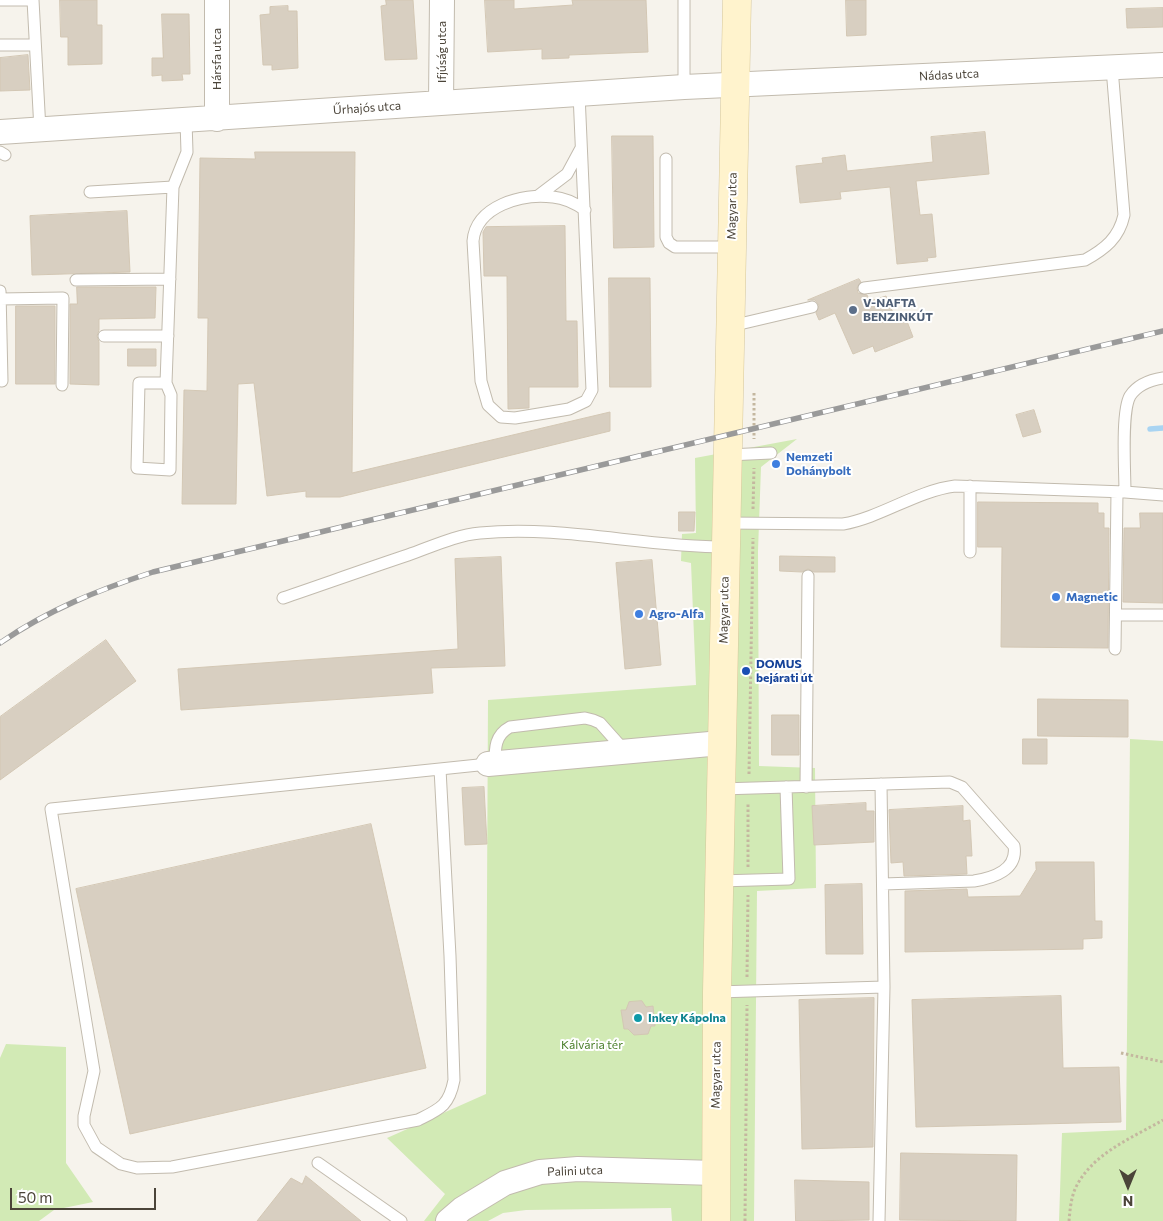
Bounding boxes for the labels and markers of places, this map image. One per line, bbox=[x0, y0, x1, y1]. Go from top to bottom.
place label: V-NAFTA BENZINKÚT bbox=[863, 296, 933, 324]
marker: V-NAFTA BENZINKÚT bbox=[847, 304, 859, 316]
place label: Nemzeti Dohánybolt bbox=[786, 450, 851, 478]
marker: Nemzeti Dohánybolt bbox=[770, 458, 782, 470]
place label: Magnetic bbox=[1066, 590, 1118, 604]
marker: Magnetic bbox=[1050, 591, 1062, 603]
place label: Agro-Alfa bbox=[649, 607, 704, 621]
marker: Agro-Alfa bbox=[633, 608, 645, 620]
place label: DOMUS bejárati út bbox=[756, 657, 813, 685]
marker: DOMUS bejárati út bbox=[740, 665, 752, 677]
place label: Inkey Kápolna bbox=[648, 1011, 726, 1025]
marker: Inkey Kápolna bbox=[632, 1012, 644, 1024]

